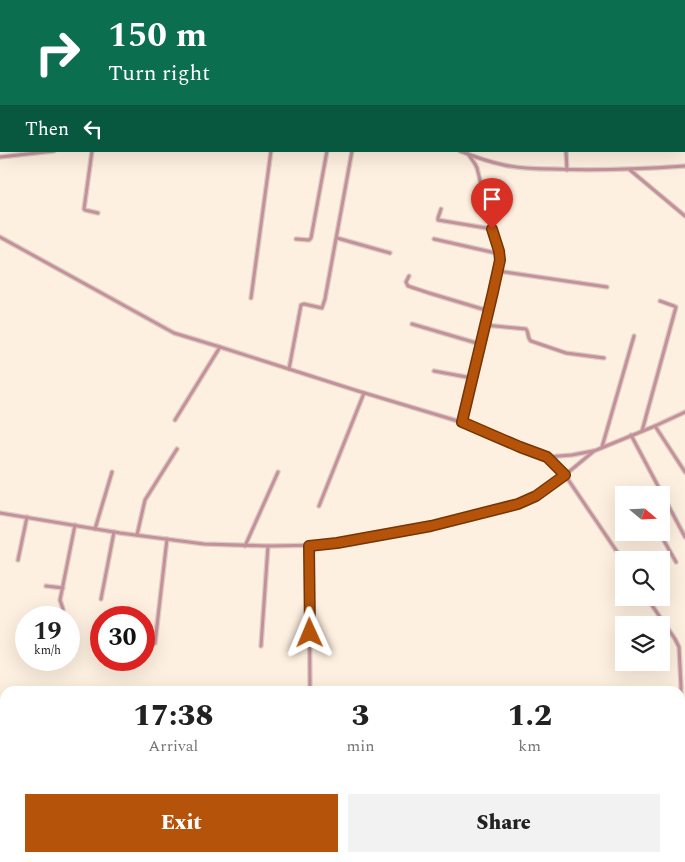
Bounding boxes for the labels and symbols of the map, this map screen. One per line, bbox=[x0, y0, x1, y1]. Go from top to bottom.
pin bbox=[471, 178, 513, 229]
north arrow bbox=[615, 486, 670, 541]
speed limit sign: 30 bbox=[90, 606, 155, 671]
position arrow bbox=[283, 606, 335, 658]

